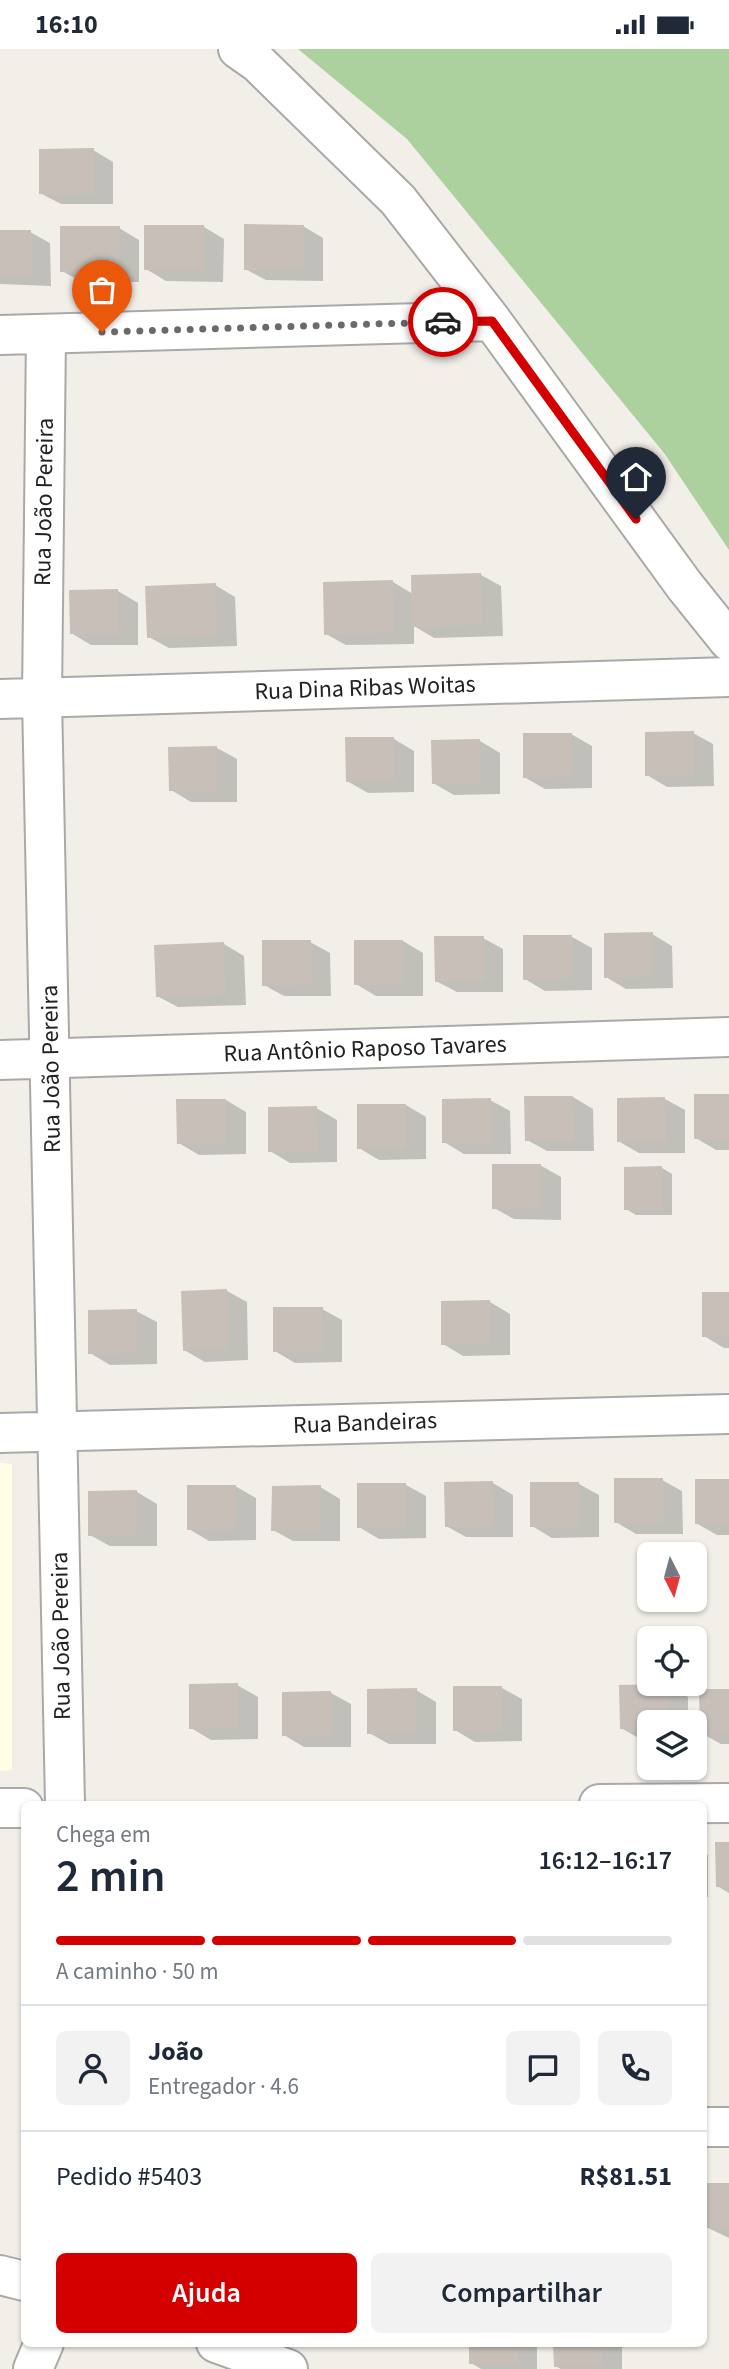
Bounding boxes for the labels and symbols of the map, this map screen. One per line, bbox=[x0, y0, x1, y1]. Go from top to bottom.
pin bbox=[72, 260, 132, 332]
courier bbox=[408, 287, 478, 357]
street label: Rua João Pereira bbox=[25, 418, 63, 586]
pin bbox=[606, 447, 666, 519]
street label: Rua Dina Ribas Woitas bbox=[254, 667, 476, 709]
street label: Rua João Pereira bbox=[32, 985, 70, 1153]
street label: Rua Antônio Raposo Tavares bbox=[223, 1027, 507, 1071]
street label: Rua Bandeiras bbox=[292, 1403, 438, 1443]
north arrow bbox=[637, 1542, 707, 1612]
street label: Rua João Pereira bbox=[42, 1552, 80, 1720]

